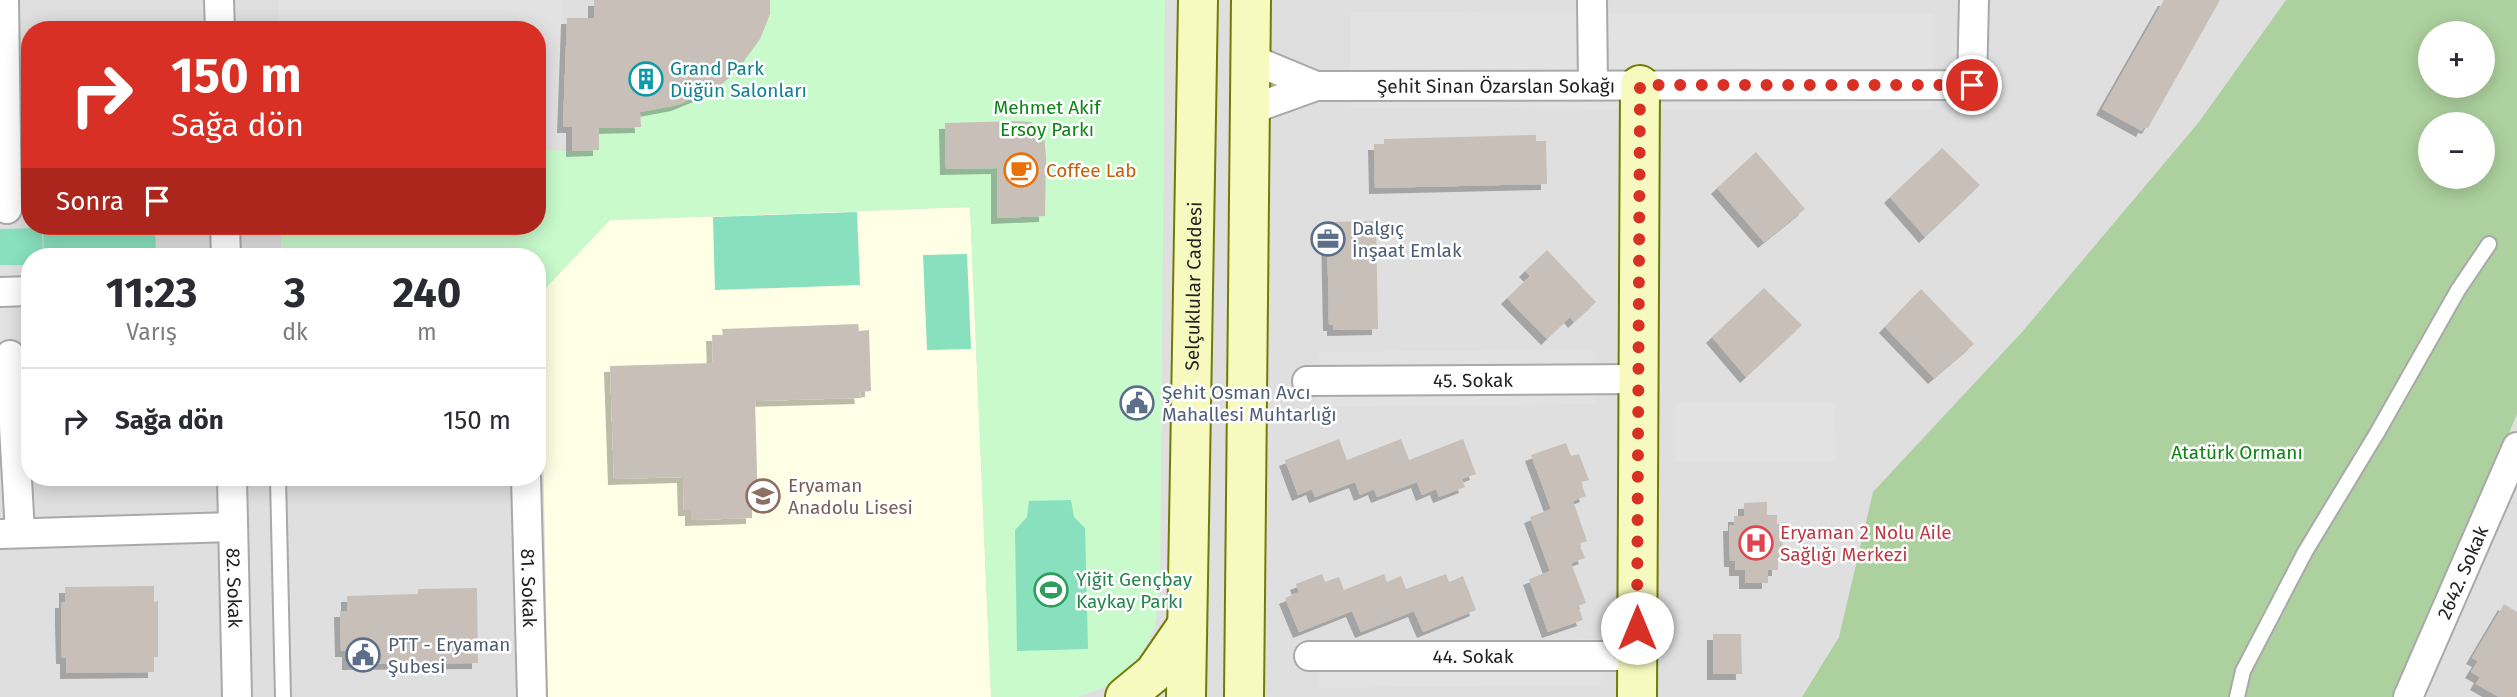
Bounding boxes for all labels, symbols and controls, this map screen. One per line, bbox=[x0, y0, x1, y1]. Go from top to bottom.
map controls bbox=[2418, 21, 2495, 189]
button: + bbox=[2418, 21, 2495, 98]
text: 150 m bbox=[171, 46, 302, 105]
icon: right bbox=[56, 49, 147, 140]
pin bbox=[1942, 55, 2002, 115]
place label: Grand Park Düğün Salonları bbox=[670, 57, 807, 102]
building icon: Grand Park Düğün Salonları bbox=[627, 60, 665, 98]
icon: arrive bbox=[1953, 66, 1991, 104]
street label: Şehit Sinan Özarslan Sokağı bbox=[1377, 75, 1615, 98]
park label: Mehmet Akif Ersoy Parkı bbox=[993, 96, 1102, 141]
text: Sağa dön bbox=[171, 106, 304, 144]
button: − bbox=[2418, 112, 2495, 189]
cafe icon: Coffee Lab bbox=[1002, 151, 1040, 189]
place label: Coffee Lab bbox=[1046, 159, 1137, 182]
icon: arrive bbox=[138, 182, 176, 220]
text: Sonra bbox=[56, 186, 124, 217]
street label: Selçuklular Caddesi bbox=[1181, 201, 1207, 371]
place label: Dalgıç İnşaat Emlak bbox=[1352, 217, 1462, 262]
office icon: Dalgıç İnşaat Emlak bbox=[1309, 220, 1347, 258]
text: 11:23 bbox=[106, 268, 197, 318]
text: 3 bbox=[284, 268, 306, 318]
text: 240 bbox=[392, 268, 461, 318]
text: Varış bbox=[126, 318, 177, 346]
text: dk bbox=[282, 318, 308, 346]
text: m bbox=[417, 318, 437, 346]
street label: 45. Sokak bbox=[1433, 369, 1513, 392]
place label: Şehit Osman Avcı Mahallesi Muhtarlığı bbox=[1162, 381, 1337, 426]
public building icon: Şehit Osman Avcı Mahallesi Muhtarlığı bbox=[1118, 384, 1156, 422]
icon: right bbox=[56, 402, 94, 440]
text: Sağa dön bbox=[115, 405, 224, 436]
text: 150 m bbox=[443, 405, 511, 436]
park label: Atatürk Ormanı bbox=[2171, 441, 2303, 464]
place label: Eryaman Anadolu Lisesi bbox=[788, 474, 913, 519]
school or university icon: Eryaman Anadolu Lisesi bbox=[744, 477, 782, 515]
place label: Eryaman 2 Nolu Aile Sağlığı Merkezi bbox=[1780, 521, 1952, 566]
street label: 2642. Sokak bbox=[2432, 522, 2493, 623]
hospital icon: Eryaman 2 Nolu Aile Sağlığı Merkezi bbox=[1737, 524, 1775, 562]
street label: 82. Sokak bbox=[222, 548, 246, 629]
street label: 81. Sokak bbox=[516, 548, 541, 628]
place label: Yiğit Gençbay Kaykay Parkı bbox=[1076, 568, 1193, 613]
sports icon: Yiğit Gençbay Kaykay Parkı bbox=[1032, 571, 1070, 609]
position arrow bbox=[1600, 591, 1674, 665]
place label: PTT - Eryaman Şubesi bbox=[388, 633, 510, 678]
public building icon: PTT - Eryaman Şubesi bbox=[344, 636, 382, 674]
street label: 44. Sokak bbox=[1433, 645, 1514, 668]

